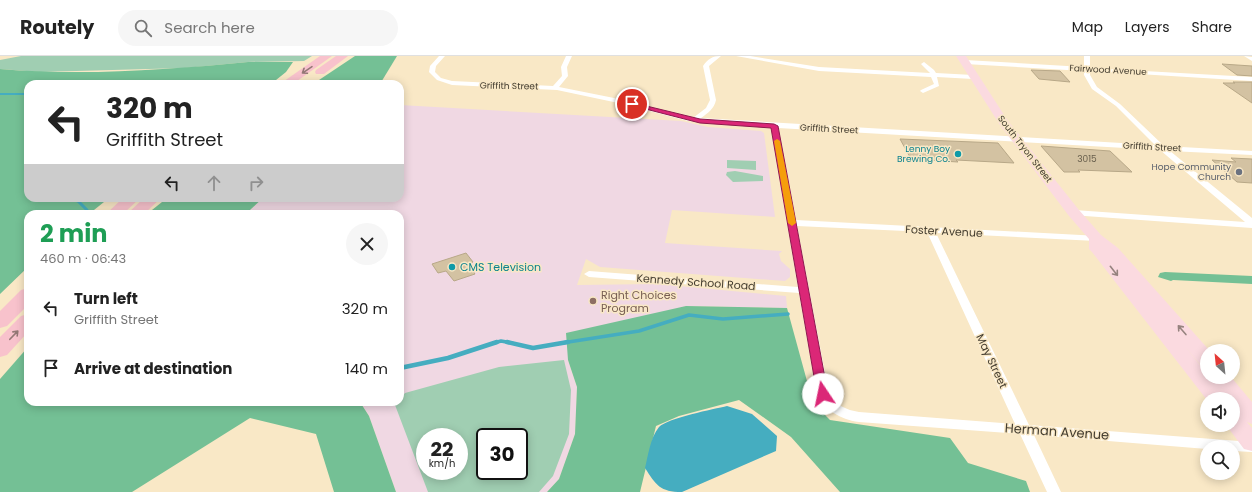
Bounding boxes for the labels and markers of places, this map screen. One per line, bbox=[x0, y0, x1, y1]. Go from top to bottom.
pin bbox=[615, 87, 649, 121]
place label: Lenny Boy Brewing Co. bbox=[897, 143, 950, 165]
marker: Lenny Boy Brewing Co. bbox=[953, 149, 963, 159]
place label: Hope Community Church bbox=[1152, 161, 1231, 183]
marker: Hope Community Church bbox=[1234, 167, 1244, 177]
place label: CMS Television bbox=[460, 259, 541, 275]
marker: CMS Television bbox=[447, 262, 457, 272]
place label: Right Choices Program bbox=[601, 287, 677, 316]
marker: Right Choices Program bbox=[588, 296, 598, 306]

